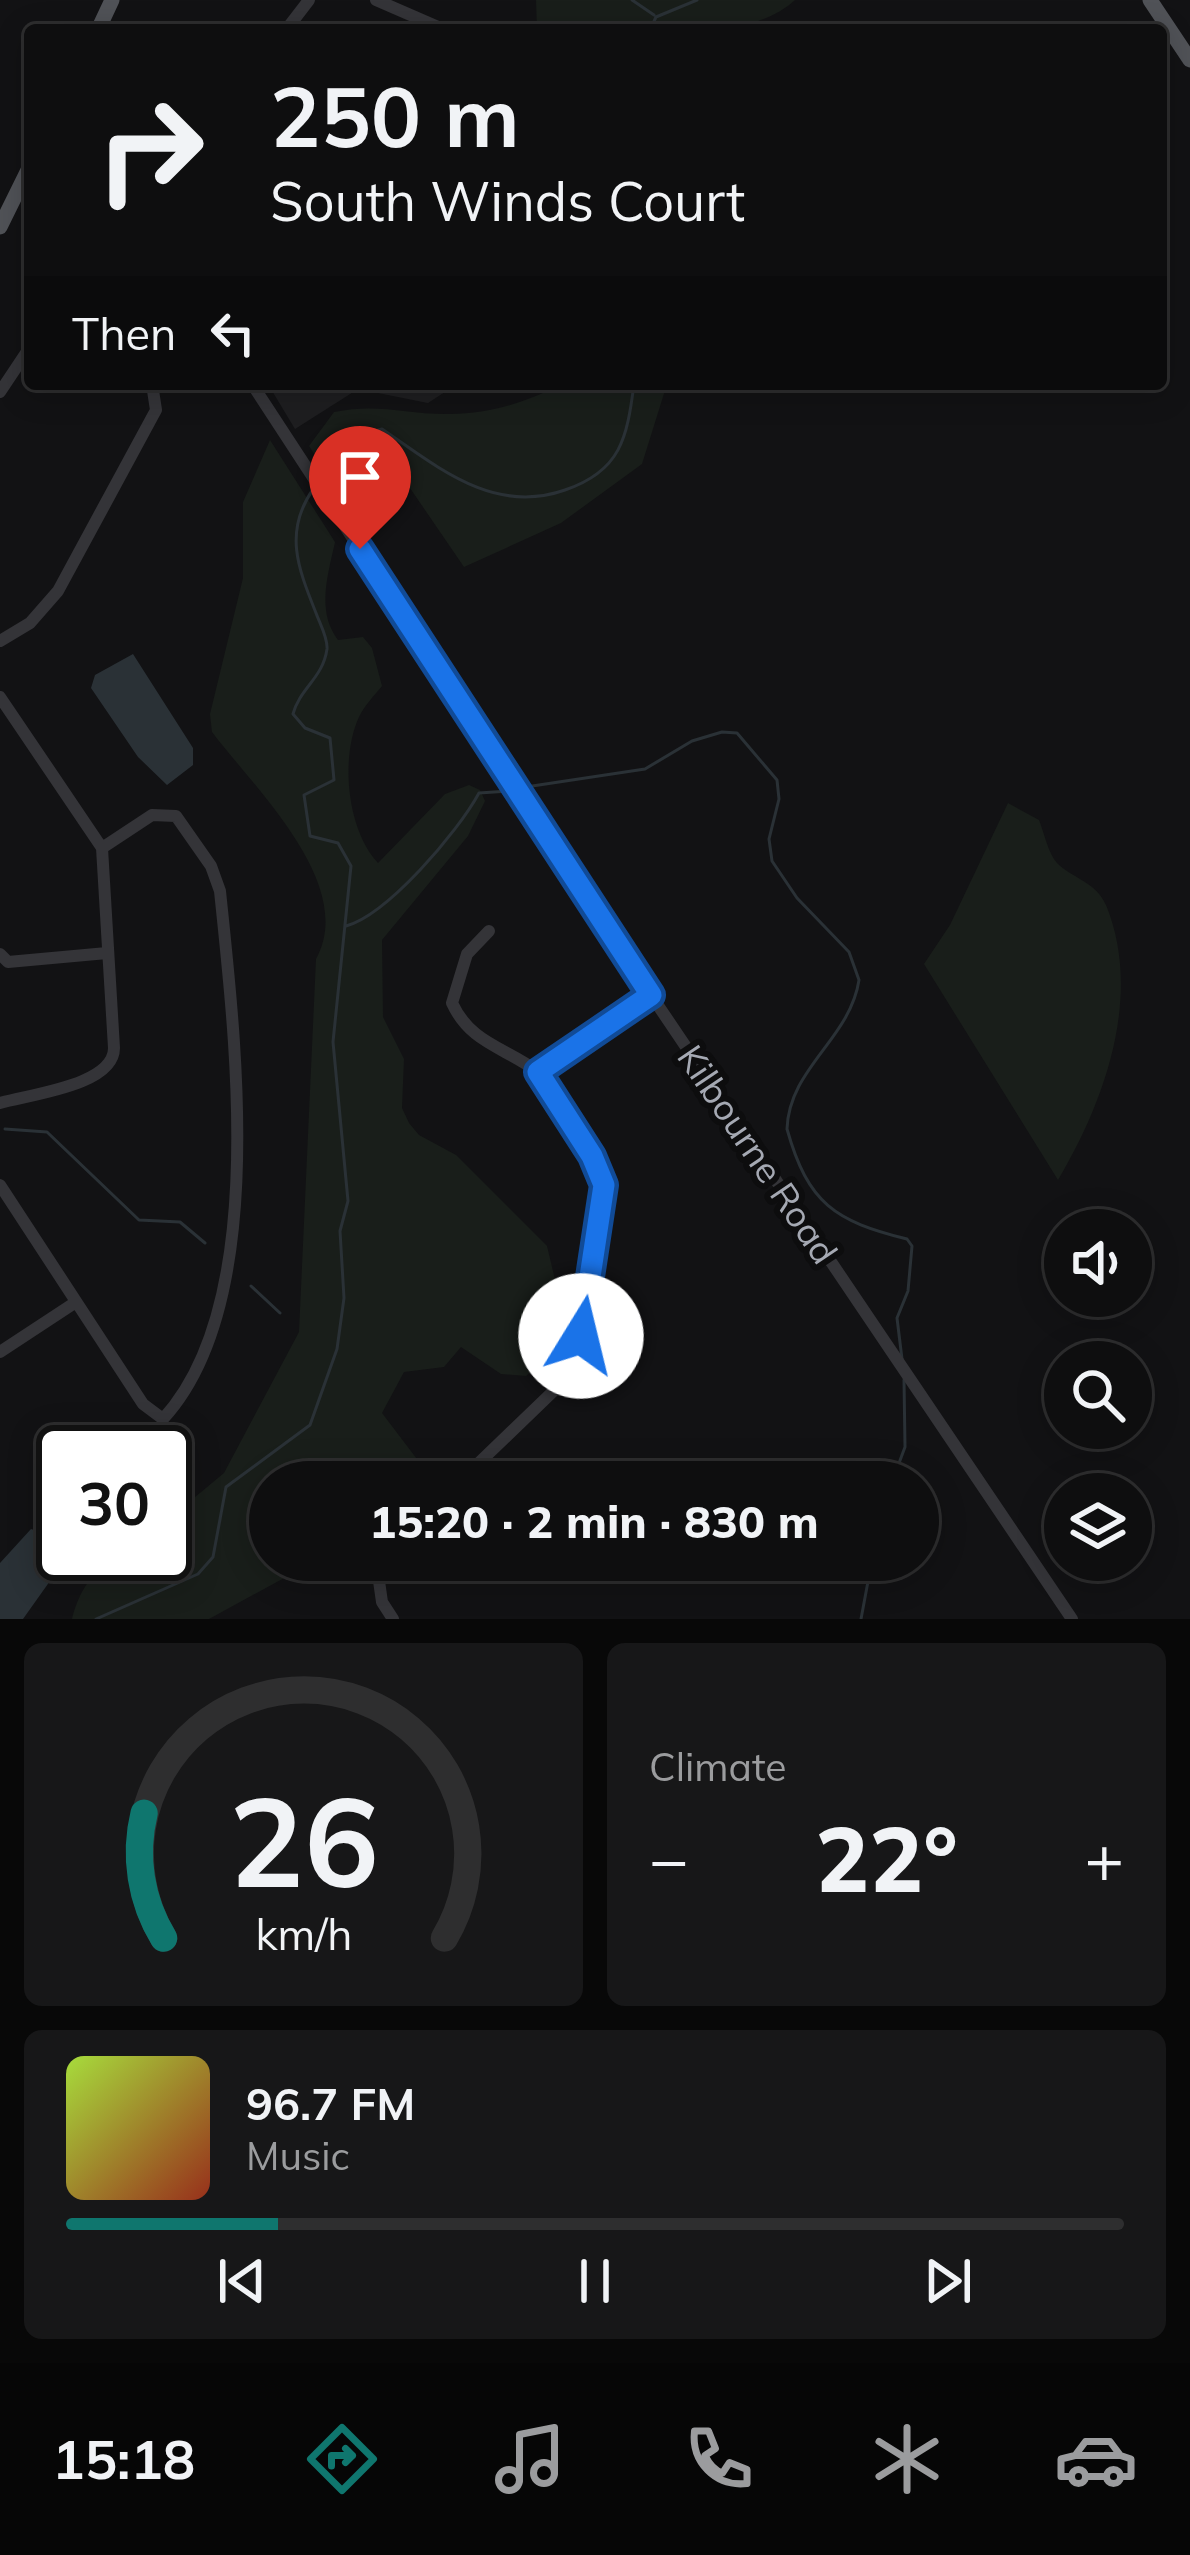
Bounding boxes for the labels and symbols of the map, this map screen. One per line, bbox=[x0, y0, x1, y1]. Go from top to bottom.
pin bbox=[309, 426, 411, 549]
street label: Kilbourne Road bbox=[668, 1036, 848, 1272]
position arrow bbox=[518, 1273, 644, 1399]
speed limit sign: 30 bbox=[36, 1425, 192, 1581]

